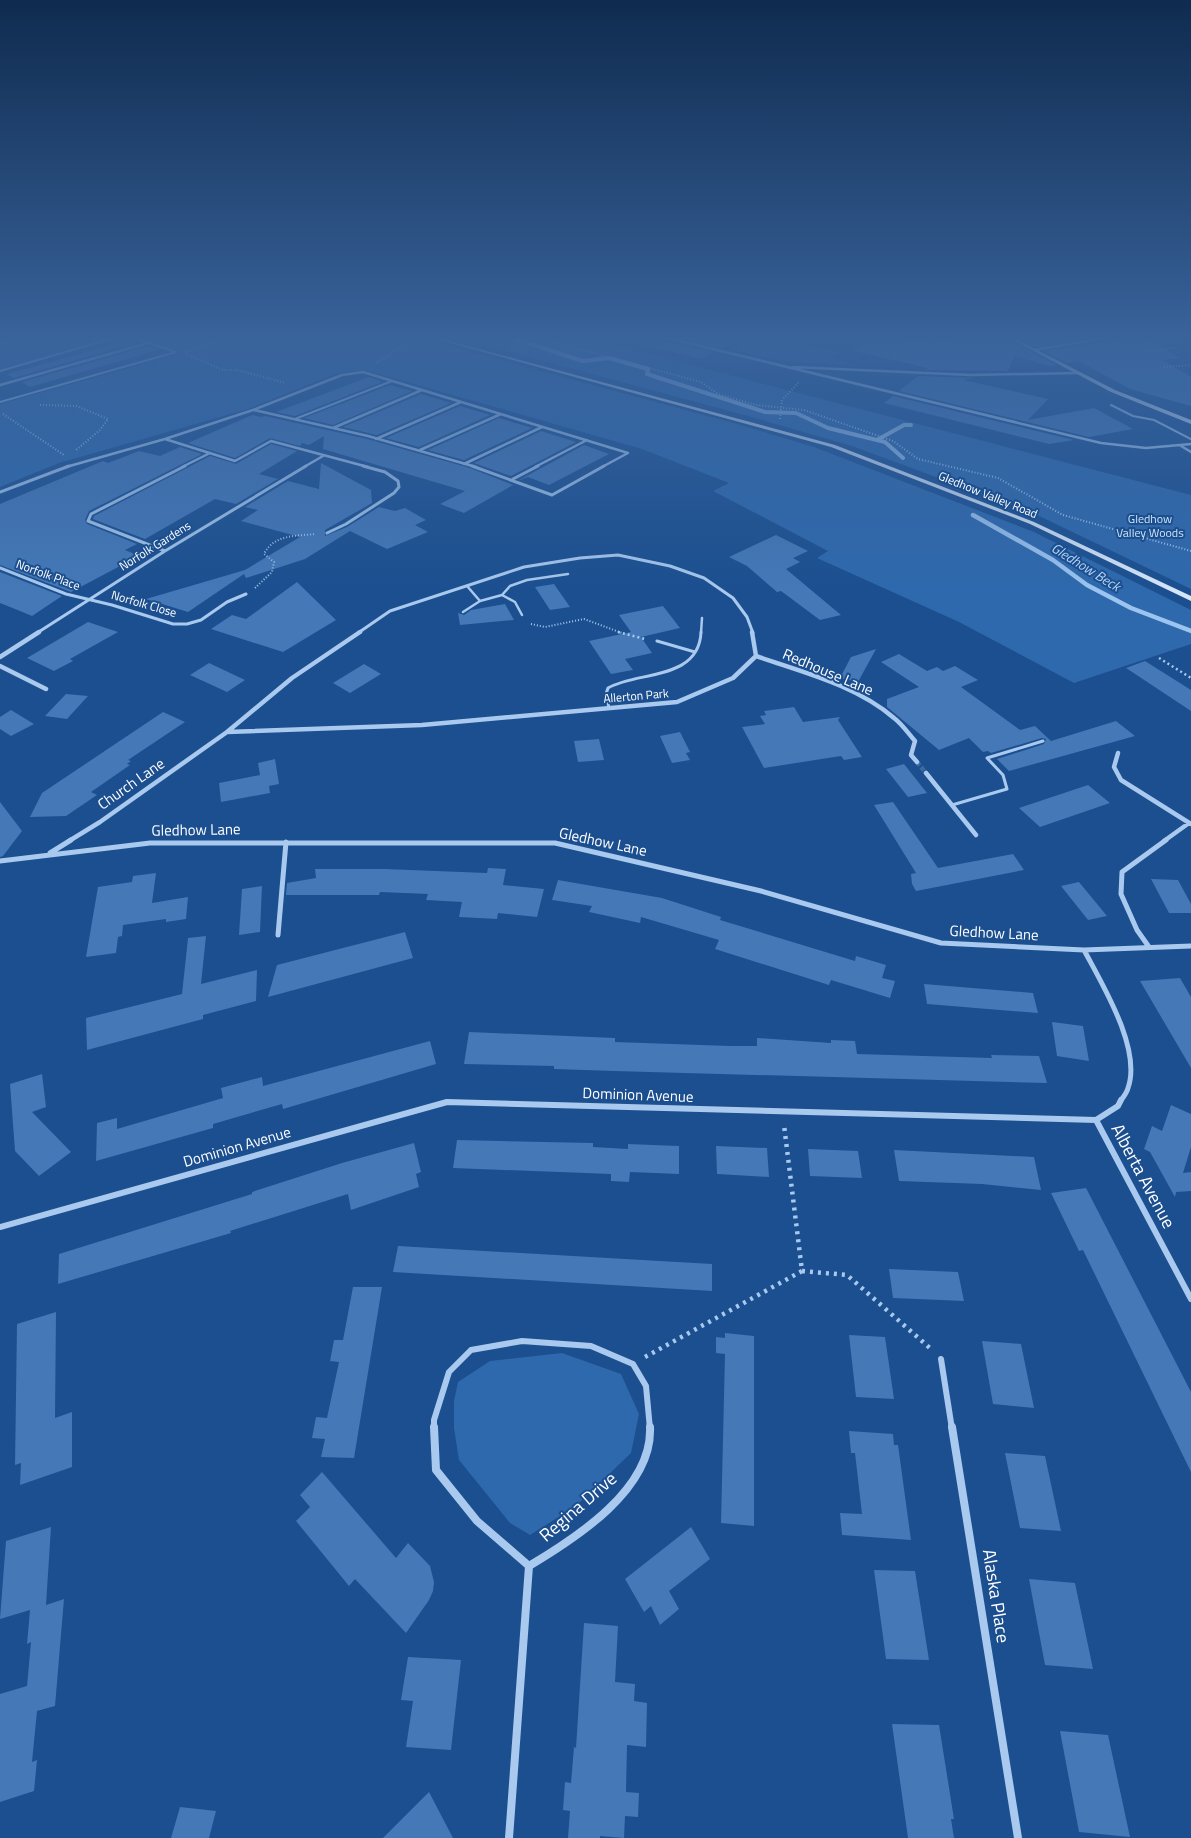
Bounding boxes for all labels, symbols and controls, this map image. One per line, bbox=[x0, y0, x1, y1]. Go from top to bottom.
street label: Gledhow Valley Road bbox=[936, 466, 1041, 523]
park label: Gledhow Valley Woods bbox=[1116, 509, 1184, 542]
street label: Norfolk Gardens bbox=[115, 516, 195, 575]
water label: Gledhow Beck bbox=[1048, 537, 1126, 597]
street label: Norfolk Place bbox=[13, 554, 83, 595]
street label: Norfolk Close bbox=[109, 585, 179, 622]
street label: Redhouse Lane bbox=[779, 642, 877, 701]
street label: Allerton Park bbox=[602, 683, 670, 708]
street label: Church Lane bbox=[92, 752, 169, 815]
street label: Gledhow Lane bbox=[151, 817, 241, 842]
street label: Gledhow Lane bbox=[557, 821, 649, 862]
street label: Gledhow Lane bbox=[949, 919, 1039, 946]
street label: Dominion Avenue bbox=[582, 1081, 694, 1108]
street label: Alberta Avenue bbox=[1104, 1119, 1182, 1233]
street label: Dominion Avenue bbox=[180, 1120, 293, 1173]
street label: Regina Drive bbox=[533, 1465, 622, 1548]
street label: Alaska Place bbox=[976, 1547, 1017, 1645]

